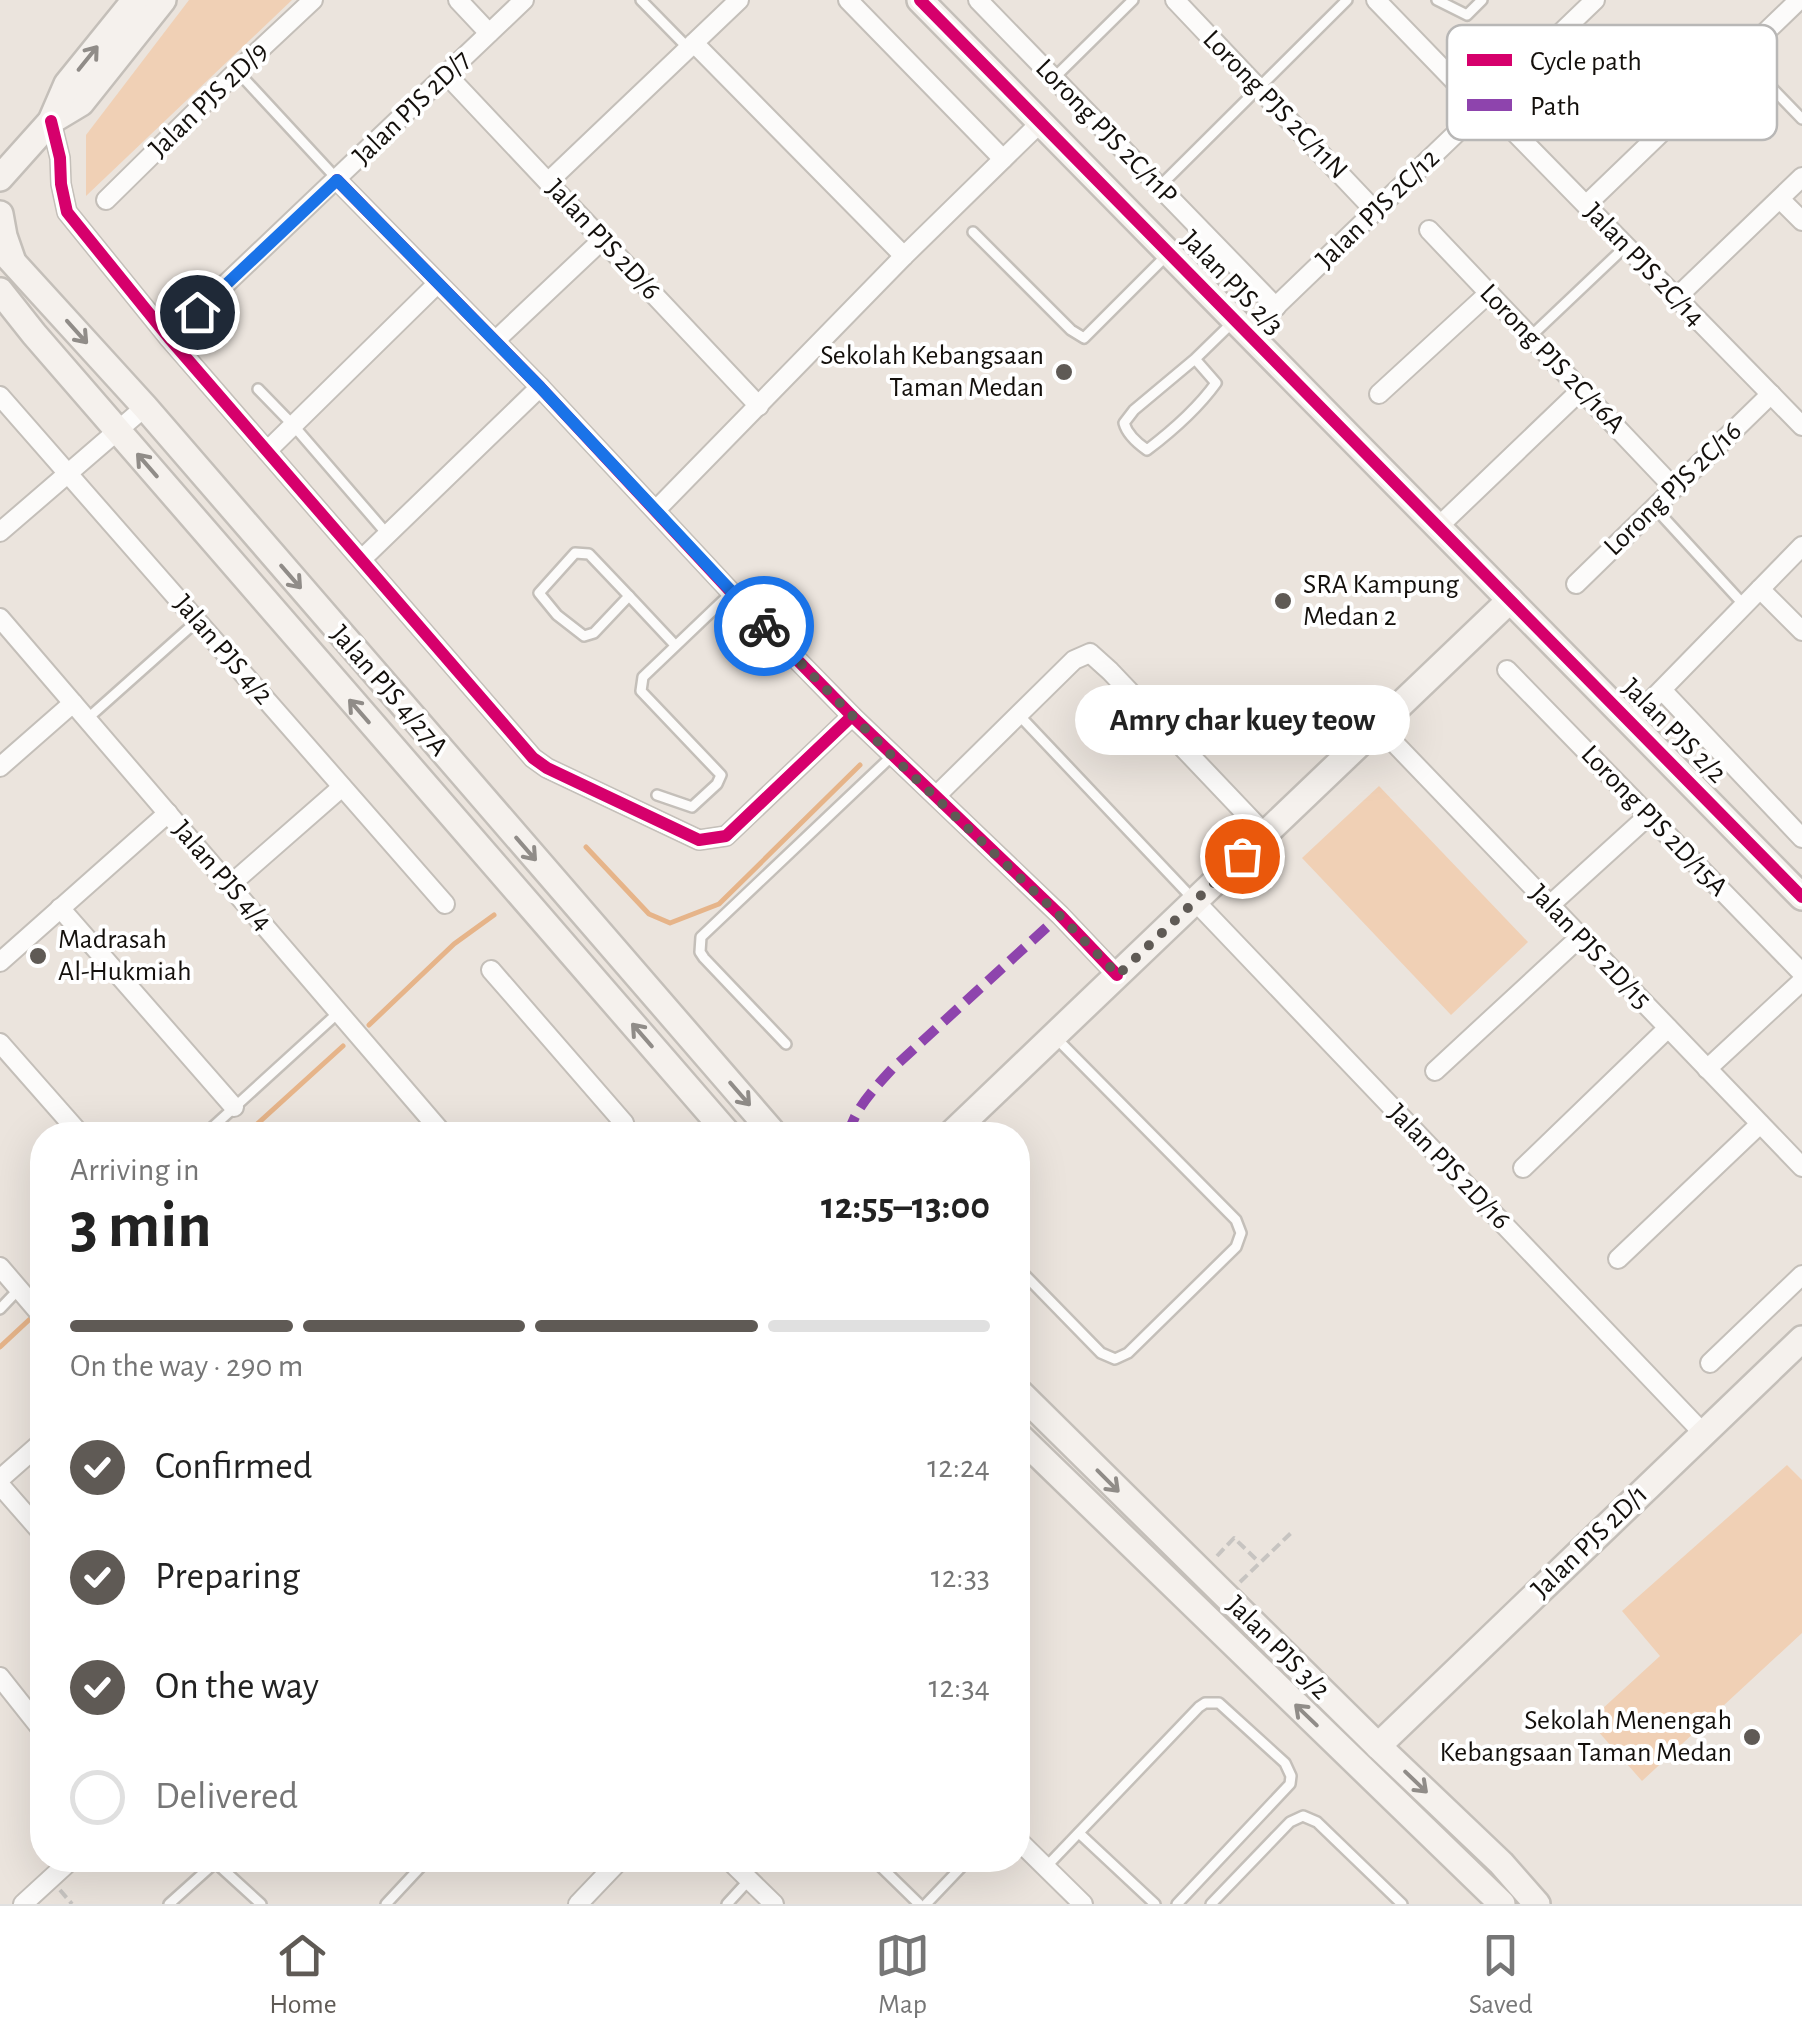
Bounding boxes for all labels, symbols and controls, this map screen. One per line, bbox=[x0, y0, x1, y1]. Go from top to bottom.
street label: Lorong PJS 2C/11N bbox=[1197, 25, 1353, 185]
legend bbox=[1447, 25, 1777, 140]
street label: Jalan PJS 2D/9 bbox=[144, 37, 274, 163]
one-way arrow bbox=[77, 45, 99, 71]
street label: Jalan PJS 2D/7 bbox=[348, 45, 476, 171]
text: Cycle path bbox=[1530, 48, 1642, 76]
street label: Lorong PJS 2C/11P bbox=[1030, 54, 1182, 210]
text: Path bbox=[1530, 93, 1580, 121]
street label: Jalan PJS 2C/12 bbox=[1311, 144, 1445, 274]
street label: Jalan PJS 2D/6 bbox=[541, 175, 665, 305]
street label: Jalan PJS 2C/14 bbox=[1579, 198, 1709, 332]
street label: Jalan PJS 2/3 bbox=[1176, 225, 1288, 341]
pin bbox=[155, 270, 240, 355]
street label: Lorong PJS 2C/16A bbox=[1474, 279, 1630, 439]
icon: home bbox=[170, 285, 225, 340]
one-way arrow bbox=[65, 319, 88, 344]
place label: Sekolah Kebangsaan Taman Medan bbox=[820, 342, 1044, 402]
marker: Sekolah Kebangsaan Taman Medan bbox=[1053, 361, 1075, 383]
street label: Lorong PJS 2C/16 bbox=[1599, 417, 1747, 561]
one-way arrow bbox=[135, 453, 158, 478]
one-way arrow bbox=[279, 563, 301, 589]
place label: SRA Kampung Medan 2 bbox=[1303, 571, 1459, 631]
courier bbox=[714, 576, 814, 676]
street label: Jalan PJS 4/2 bbox=[168, 590, 278, 710]
marker: SRA Kampung Medan 2 bbox=[1272, 590, 1294, 612]
icon: bike bbox=[737, 599, 792, 654]
street label: Jalan PJS 4/27A bbox=[325, 620, 453, 762]
street label: Jalan PJS 2/2 bbox=[1617, 674, 1731, 788]
callout: Amry char kuey teow bbox=[1074, 686, 1410, 756]
one-way arrow bbox=[348, 699, 371, 724]
text: Amry char kuey teow bbox=[1110, 704, 1375, 736]
street label: Lorong PJS 2D/15A bbox=[1575, 740, 1733, 902]
pin bbox=[1200, 814, 1285, 899]
street label: Jalan PJS 4/4 bbox=[167, 816, 277, 936]
icon: bag bbox=[1215, 829, 1270, 884]
one-way arrow bbox=[514, 836, 537, 861]
street label: Jalan PJS 2D/15 bbox=[1524, 879, 1656, 1015]
place label: Madrasah Al-Hukmiah bbox=[58, 926, 191, 986]
marker: Madrasah Al-Hukmiah bbox=[27, 945, 49, 967]
one-way arrow bbox=[630, 1023, 653, 1048]
one-way arrow bbox=[728, 1081, 751, 1106]
street label: Jalan PJS 2D/16 bbox=[1383, 1099, 1515, 1235]
text: Arriving in bbox=[70, 1154, 199, 1186]
text: 12:55–13:00 bbox=[821, 1188, 990, 1226]
text: 3 min bbox=[70, 1194, 212, 1259]
text: On the way · 290 m bbox=[70, 1350, 303, 1382]
icon: check bbox=[70, 1440, 125, 1495]
text: Confirmed bbox=[155, 1448, 312, 1486]
text: 12:24 bbox=[927, 1451, 990, 1483]
one-way arrow bbox=[1096, 1469, 1120, 1493]
street label: Jalan PJS 2D/1 bbox=[1527, 1480, 1653, 1604]
icon: check bbox=[70, 1550, 125, 1605]
text: Preparing bbox=[155, 1558, 300, 1596]
text: 12:33 bbox=[931, 1561, 990, 1593]
street label: Jalan PJS 3/2 bbox=[1221, 1591, 1335, 1705]
icon: check bbox=[70, 1660, 125, 1715]
text: On the way bbox=[155, 1668, 319, 1706]
text: 12:34 bbox=[929, 1671, 990, 1703]
one-way arrow bbox=[1294, 1703, 1318, 1727]
place label: Sekolah Menengah Kebangsaan Taman Medan bbox=[1440, 1707, 1732, 1767]
marker: Sekolah Menengah Kebangsaan Taman Medan bbox=[1741, 1726, 1763, 1748]
one-way arrow bbox=[1403, 1770, 1427, 1794]
text: Delivered bbox=[155, 1778, 298, 1816]
tab: Home bbox=[269, 1928, 337, 2022]
tab: Map bbox=[875, 1928, 930, 2022]
tab: Saved bbox=[1469, 1928, 1533, 2022]

